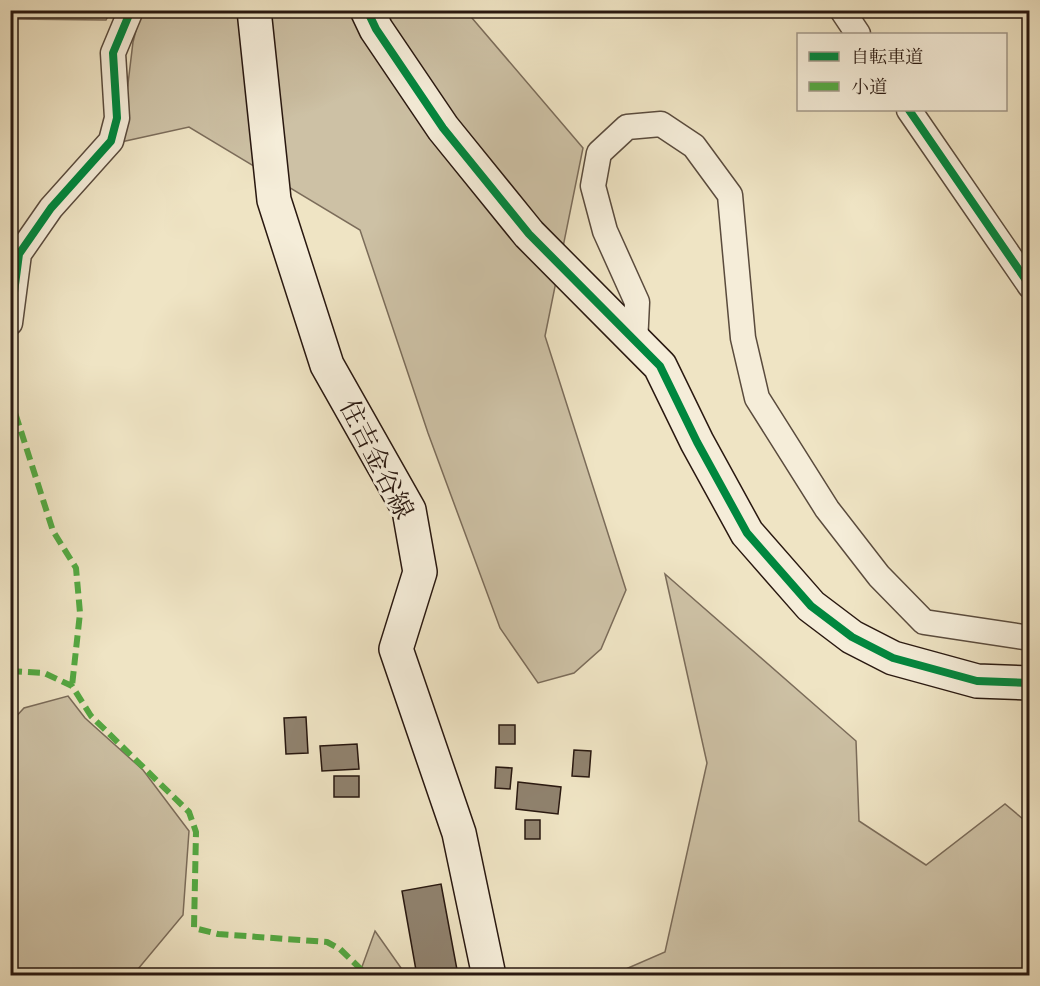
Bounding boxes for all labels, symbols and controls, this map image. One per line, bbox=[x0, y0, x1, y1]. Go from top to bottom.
legend bbox=[797, 33, 1007, 111]
text: 自転車道 bbox=[851, 46, 923, 72]
text: 小道 bbox=[851, 76, 887, 102]
street label: 住吉金谷線 bbox=[329, 394, 421, 526]

